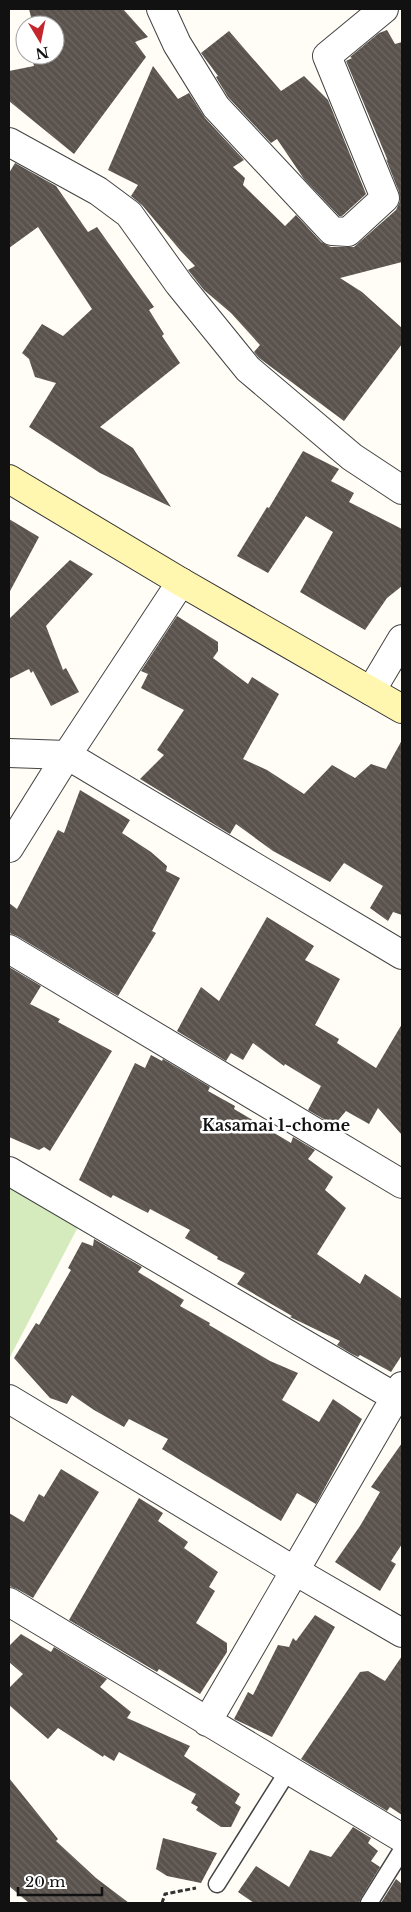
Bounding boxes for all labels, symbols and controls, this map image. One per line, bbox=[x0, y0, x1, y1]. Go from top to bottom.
north arrow bbox=[15, 15, 65, 65]
text: N bbox=[34, 43, 50, 63]
district label: Kasamai 1-chome bbox=[202, 1115, 350, 1135]
scale bar bbox=[18, 1864, 101, 1896]
text: 20 m bbox=[25, 1872, 65, 1891]

